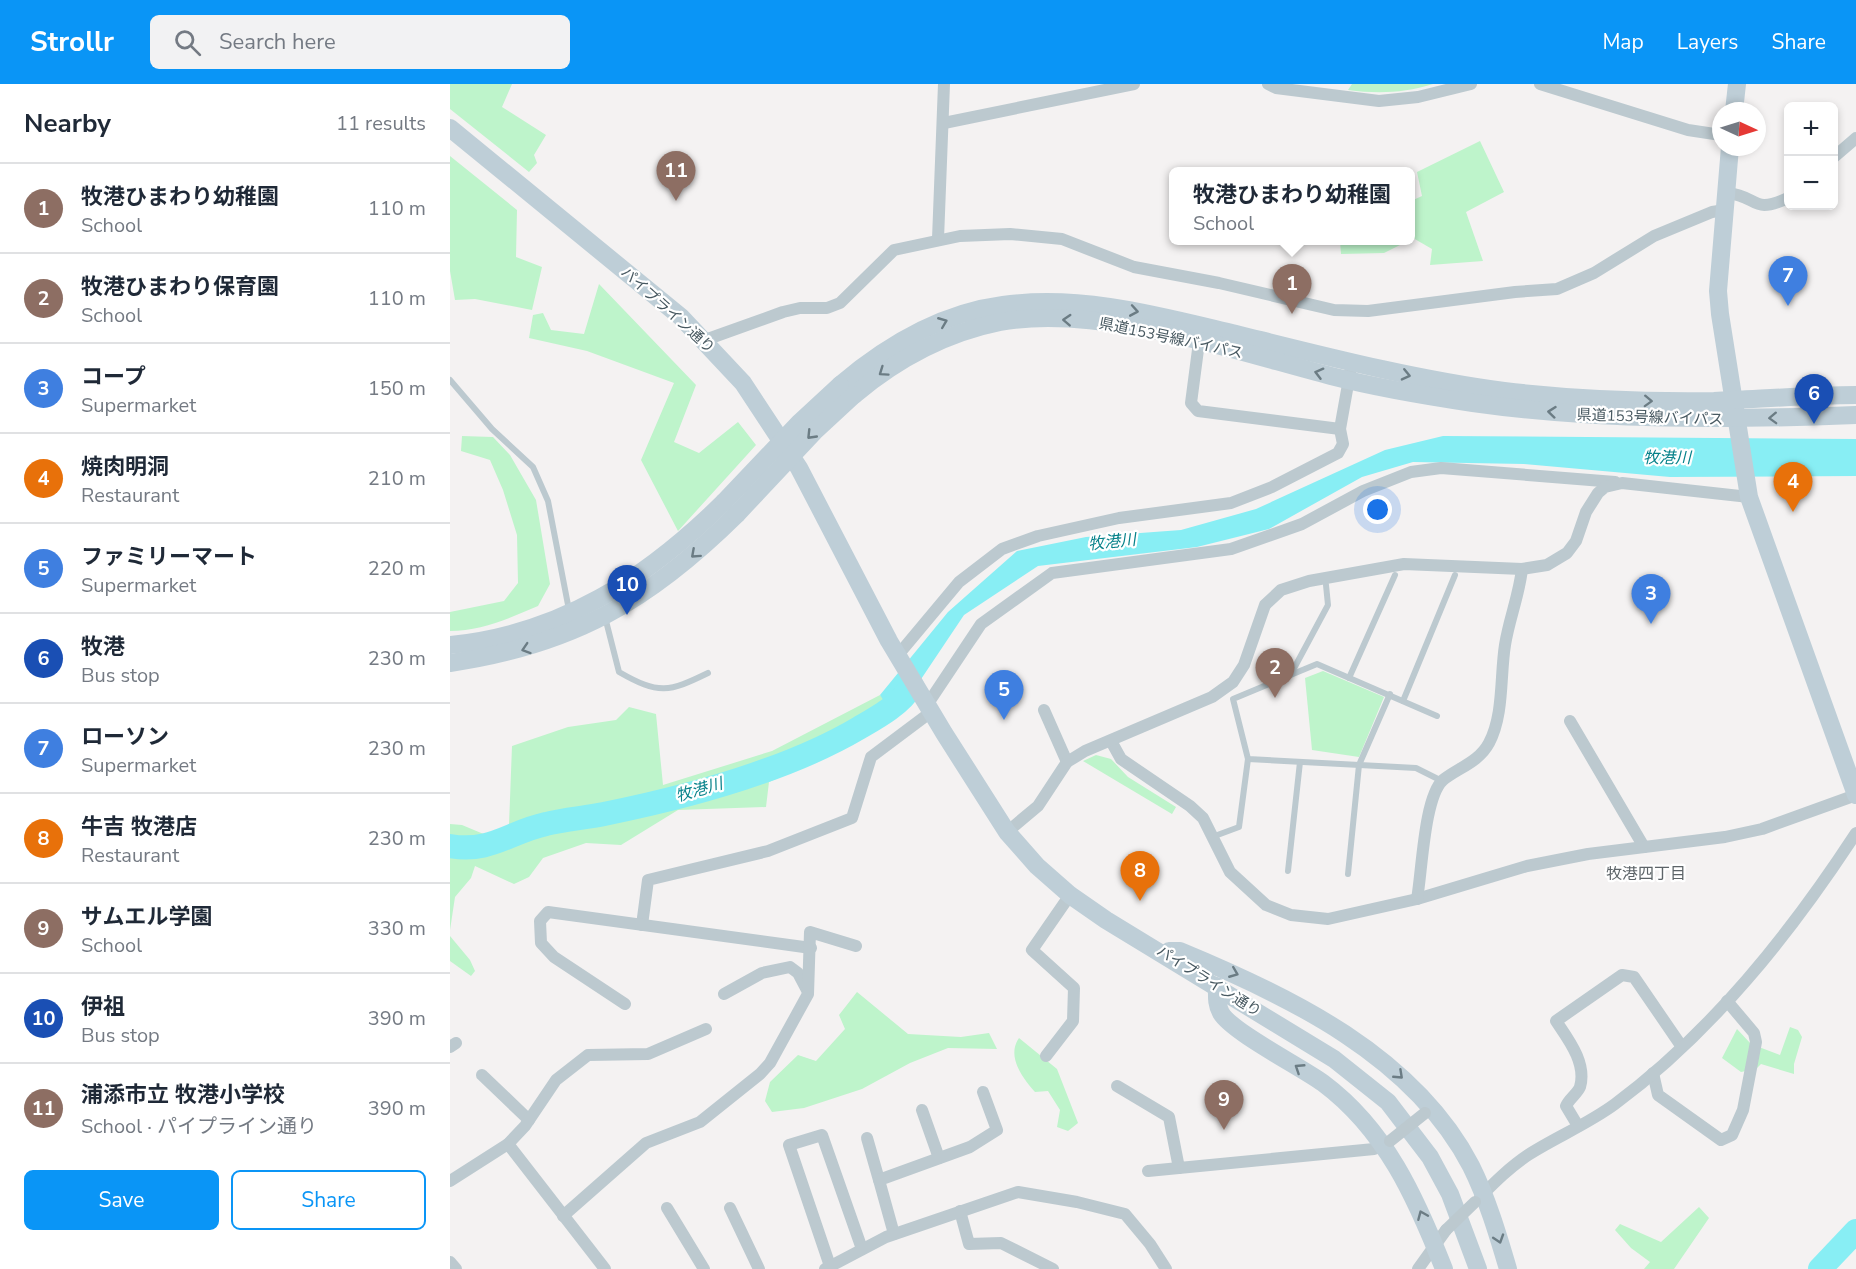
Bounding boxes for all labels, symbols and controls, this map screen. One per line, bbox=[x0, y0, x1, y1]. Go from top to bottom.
search box bbox=[150, 15, 570, 69]
text: Strollr bbox=[30, 23, 114, 61]
icon: search bbox=[171, 26, 204, 59]
text: Search here bbox=[219, 27, 336, 57]
text: Map bbox=[1602, 28, 1644, 56]
text: Layers bbox=[1677, 28, 1738, 56]
text: Share bbox=[1771, 28, 1826, 56]
north arrow bbox=[1712, 102, 1766, 156]
map controls bbox=[1784, 102, 1838, 210]
button: + bbox=[1784, 102, 1838, 156]
text: Nearby bbox=[24, 106, 111, 141]
text: 11 results bbox=[336, 110, 426, 137]
pin: 11 bbox=[656, 152, 696, 201]
button: − bbox=[1784, 156, 1838, 210]
popup bbox=[1169, 167, 1415, 245]
text: 牧港ひまわり幼稚園 bbox=[1193, 180, 1391, 210]
text: 牧港ひまわり幼稚園 bbox=[81, 182, 279, 212]
text: 1 bbox=[38, 195, 50, 222]
text: 110 m bbox=[368, 195, 426, 222]
text: School bbox=[1193, 210, 1254, 237]
text: School bbox=[81, 212, 142, 239]
pin: 7 bbox=[1768, 256, 1808, 306]
street label: パイプライン通り bbox=[617, 262, 719, 358]
pin: 1 bbox=[1272, 264, 1312, 314]
text: 牧港ひまわり保育園 bbox=[81, 272, 279, 302]
text: 2 bbox=[38, 285, 50, 312]
text: 110 m bbox=[368, 285, 426, 312]
text: School bbox=[81, 302, 142, 329]
one-way arrow bbox=[1129, 304, 1139, 317]
street label: 県道153号線バイパス bbox=[1097, 313, 1245, 363]
one-way arrow bbox=[1062, 314, 1071, 327]
one-way arrow bbox=[936, 317, 947, 329]
text: コープ bbox=[81, 362, 146, 392]
one-way arrow bbox=[879, 365, 890, 376]
one-way arrow bbox=[1314, 367, 1324, 380]
one-way arrow bbox=[1401, 368, 1411, 381]
pin: 6 bbox=[1794, 374, 1834, 424]
text: 3 bbox=[38, 375, 50, 402]
text: 150 m bbox=[368, 375, 426, 402]
text: Supermarket bbox=[81, 392, 196, 419]
one-way arrow bbox=[1643, 394, 1652, 407]
street label: 県道153号線バイパス bbox=[1576, 404, 1724, 430]
one-way arrow bbox=[1548, 406, 1557, 419]
one-way arrow bbox=[1769, 412, 1778, 424]
one-way arrow bbox=[808, 428, 819, 439]
water label: 牧港川 bbox=[1643, 447, 1693, 469]
text: 焼肉明洞 bbox=[81, 452, 169, 482]
pin: 4 bbox=[1774, 462, 1812, 512]
text: 4 bbox=[38, 465, 50, 492]
text: 210 m bbox=[368, 465, 426, 492]
text: Restaurant bbox=[81, 482, 179, 509]
your location bbox=[1363, 495, 1392, 524]
water label: 牧港川 bbox=[1087, 528, 1139, 555]
text: ファミリーマート bbox=[81, 542, 257, 572]
one-way arrow bbox=[691, 547, 702, 558]
text: 5 bbox=[38, 555, 50, 582]
text: 220 m bbox=[368, 555, 426, 582]
pin: 10 bbox=[608, 566, 646, 615]
text: Supermarket bbox=[81, 572, 196, 599]
pin: 3 bbox=[1632, 574, 1670, 624]
text: 牧港 bbox=[81, 632, 125, 662]
one-way arrow bbox=[521, 641, 532, 654]
text: 6 bbox=[38, 645, 50, 672]
text: 230 m bbox=[368, 645, 426, 672]
pin: 2 bbox=[1256, 648, 1294, 698]
text: Bus stop bbox=[81, 662, 160, 689]
pin: 5 bbox=[984, 670, 1024, 720]
text: ローソン bbox=[81, 722, 169, 752]
text: 7 bbox=[38, 735, 50, 762]
text: 230 m bbox=[368, 735, 426, 762]
text: Supermarket bbox=[81, 752, 196, 779]
water label: 牧港川 bbox=[673, 772, 727, 807]
text: 牛吉 牧港店 bbox=[81, 812, 197, 842]
text: 8 bbox=[38, 825, 50, 852]
text: 230 m bbox=[368, 825, 426, 852]
text: Restaurant bbox=[81, 842, 179, 869]
pin: 8 bbox=[1120, 852, 1160, 901]
district label: 牧港四丁目 bbox=[1606, 863, 1686, 885]
text: サムエル学園 bbox=[81, 902, 213, 932]
text: 9 bbox=[38, 915, 50, 942]
text: 330 m bbox=[368, 915, 426, 942]
text: School bbox=[81, 932, 142, 959]
street label: パイプライン通り bbox=[1153, 941, 1265, 1021]
one-way arrow bbox=[1228, 966, 1239, 978]
text: 伊祖 bbox=[81, 992, 125, 1022]
text: 10 bbox=[32, 1005, 56, 1032]
text: 390 m bbox=[368, 1005, 426, 1032]
text: Bus stop bbox=[81, 1022, 160, 1049]
one-way arrow bbox=[1295, 1064, 1306, 1075]
one-way arrow bbox=[1392, 1068, 1403, 1079]
text: 浦添市立 牧港小学校 bbox=[81, 1080, 285, 1110]
pin: 9 bbox=[1204, 1080, 1244, 1130]
text: 11 bbox=[32, 1095, 56, 1122]
text: 390 m bbox=[368, 1095, 426, 1122]
text: School · パイプライン通り bbox=[81, 1113, 317, 1140]
button: Save bbox=[24, 1170, 219, 1230]
button: Share bbox=[231, 1170, 426, 1230]
one-way arrow bbox=[1417, 1210, 1429, 1221]
one-way arrow bbox=[1492, 1233, 1504, 1244]

